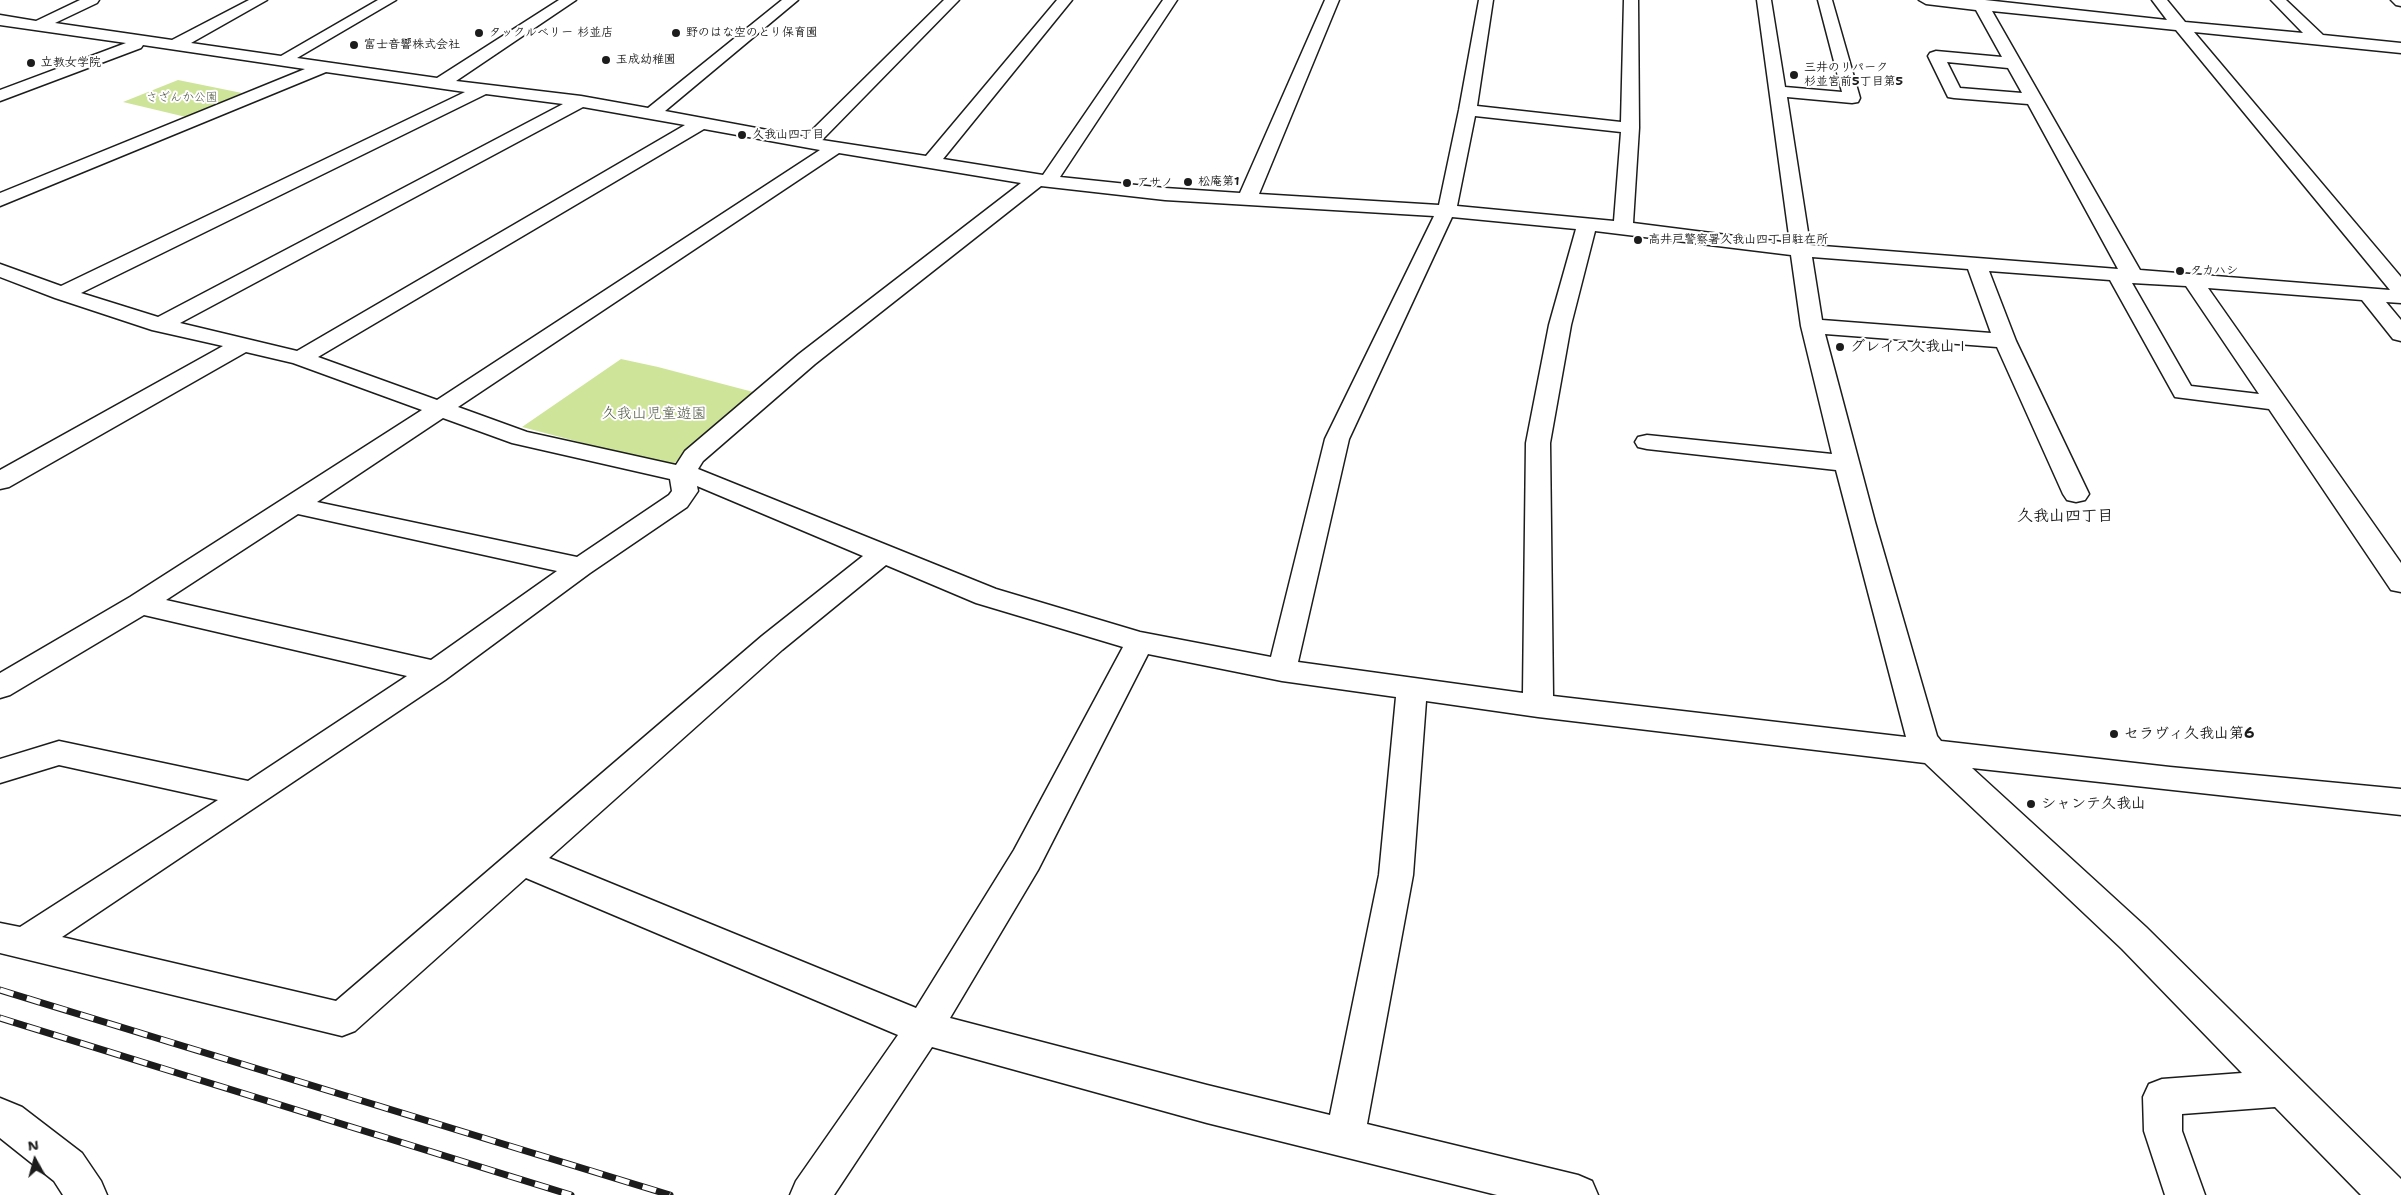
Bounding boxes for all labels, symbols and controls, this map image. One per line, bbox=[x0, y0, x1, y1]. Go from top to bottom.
place label: タックルベリー 杉並店 bbox=[489, 26, 613, 40]
place label: 野のはな空のとり保育園 bbox=[686, 26, 818, 40]
marker: タックルベリー 杉並店 bbox=[473, 27, 485, 39]
marker: 野のはな空のとり保育園 bbox=[670, 27, 682, 39]
place label: 富士音響株式会社 bbox=[364, 38, 460, 52]
marker: 富士音響株式会社 bbox=[348, 39, 360, 51]
place label: 玉成幼稚園 bbox=[616, 53, 676, 67]
marker: 玉成幼稚園 bbox=[600, 54, 612, 66]
place label: 立教女学院 bbox=[41, 56, 101, 70]
marker: 立教女学院 bbox=[25, 57, 37, 69]
place label: 三井のリパーク 杉並宮前5丁目第5 bbox=[1804, 61, 1903, 89]
marker: 三井のリパーク 杉並宮前5丁目第5 bbox=[1788, 69, 1800, 81]
park label: さざんか公園 bbox=[146, 91, 218, 105]
place label: 久我山四丁目 bbox=[752, 128, 824, 142]
marker: 久我山四丁目 bbox=[736, 129, 748, 141]
place label: 松庵第1 bbox=[1198, 175, 1239, 189]
place label: アサノ bbox=[1137, 176, 1173, 190]
marker: 松庵第1 bbox=[1182, 176, 1194, 188]
marker: アサノ bbox=[1121, 177, 1133, 189]
place label: 高井戸警察署久我山四丁目駐在所 bbox=[1648, 233, 1828, 247]
marker: 高井戸警察署久我山四丁目駐在所 bbox=[1632, 234, 1644, 246]
place label: タカハシ bbox=[2190, 264, 2238, 278]
marker: タカハシ bbox=[2174, 265, 2186, 277]
place label: グレイス久我山Ⅰ bbox=[1850, 338, 1970, 356]
marker: グレイス久我山Ⅰ bbox=[1834, 341, 1846, 353]
park label: 久我山児童遊園 bbox=[602, 405, 706, 423]
district label: 久我山四丁目 bbox=[2017, 507, 2113, 527]
place label: セラヴィ久我山第6 bbox=[2124, 725, 2254, 743]
marker: セラヴィ久我山第6 bbox=[2108, 728, 2120, 740]
place label: シャンテ久我山 bbox=[2041, 795, 2146, 813]
marker: シャンテ久我山 bbox=[2025, 798, 2037, 810]
north arrow bbox=[10, 1135, 60, 1185]
text: N bbox=[27, 1136, 40, 1155]

